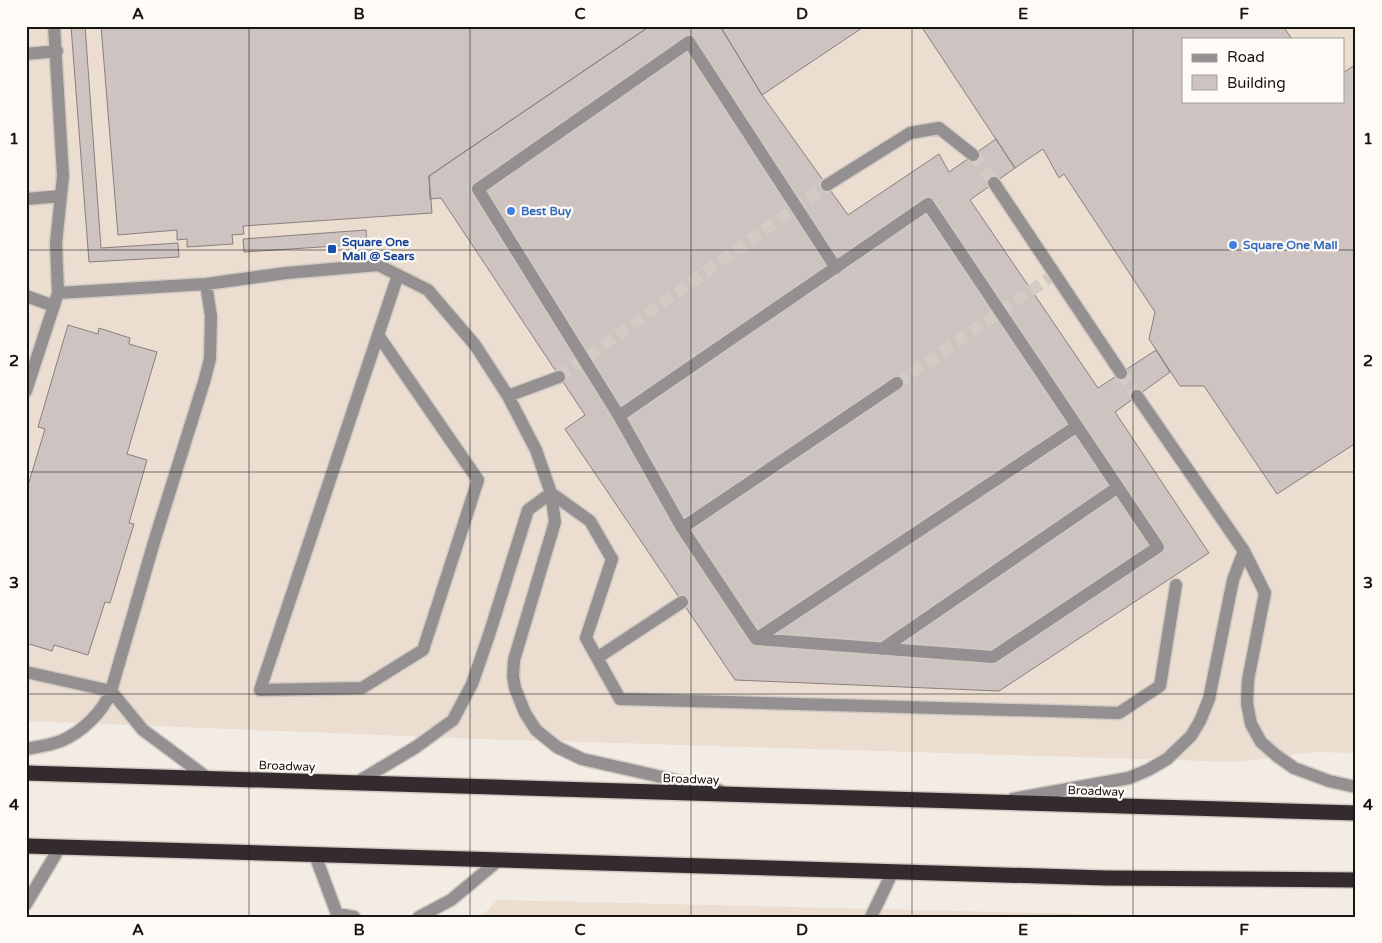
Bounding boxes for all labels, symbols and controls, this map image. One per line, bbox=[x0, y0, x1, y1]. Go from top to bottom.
text: A bbox=[132, 4, 144, 24]
text: B bbox=[353, 4, 365, 24]
text: C bbox=[574, 4, 586, 24]
text: D bbox=[796, 4, 808, 24]
text: E bbox=[1018, 4, 1028, 24]
text: F bbox=[1239, 4, 1249, 24]
legend bbox=[1182, 38, 1344, 102]
text: Road bbox=[1227, 48, 1265, 66]
text: Building bbox=[1227, 74, 1286, 92]
text: 1 bbox=[9, 129, 19, 149]
text: 1 bbox=[1363, 129, 1373, 149]
place label: Best Buy bbox=[521, 204, 572, 219]
marker: Best Buy bbox=[505, 205, 517, 217]
place label: Square One Mall @ Sears bbox=[342, 235, 415, 263]
place label: Square One Mall bbox=[1243, 238, 1338, 253]
marker: Square One Mall bbox=[1227, 239, 1239, 251]
marker: Square One Mall @ Sears bbox=[326, 243, 338, 255]
text: 2 bbox=[9, 351, 19, 371]
text: 2 bbox=[1363, 351, 1373, 371]
text: 3 bbox=[9, 573, 19, 593]
text: 3 bbox=[1363, 573, 1373, 593]
street label: Broadway bbox=[258, 758, 316, 774]
street label: Broadway bbox=[662, 771, 720, 787]
street label: Broadway bbox=[1067, 783, 1125, 799]
text: 4 bbox=[9, 795, 19, 815]
text: 4 bbox=[1363, 795, 1373, 815]
text: A bbox=[132, 920, 144, 940]
text: B bbox=[353, 920, 365, 940]
text: C bbox=[574, 920, 586, 940]
text: D bbox=[796, 920, 808, 940]
text: E bbox=[1018, 920, 1028, 940]
text: F bbox=[1239, 920, 1249, 940]

